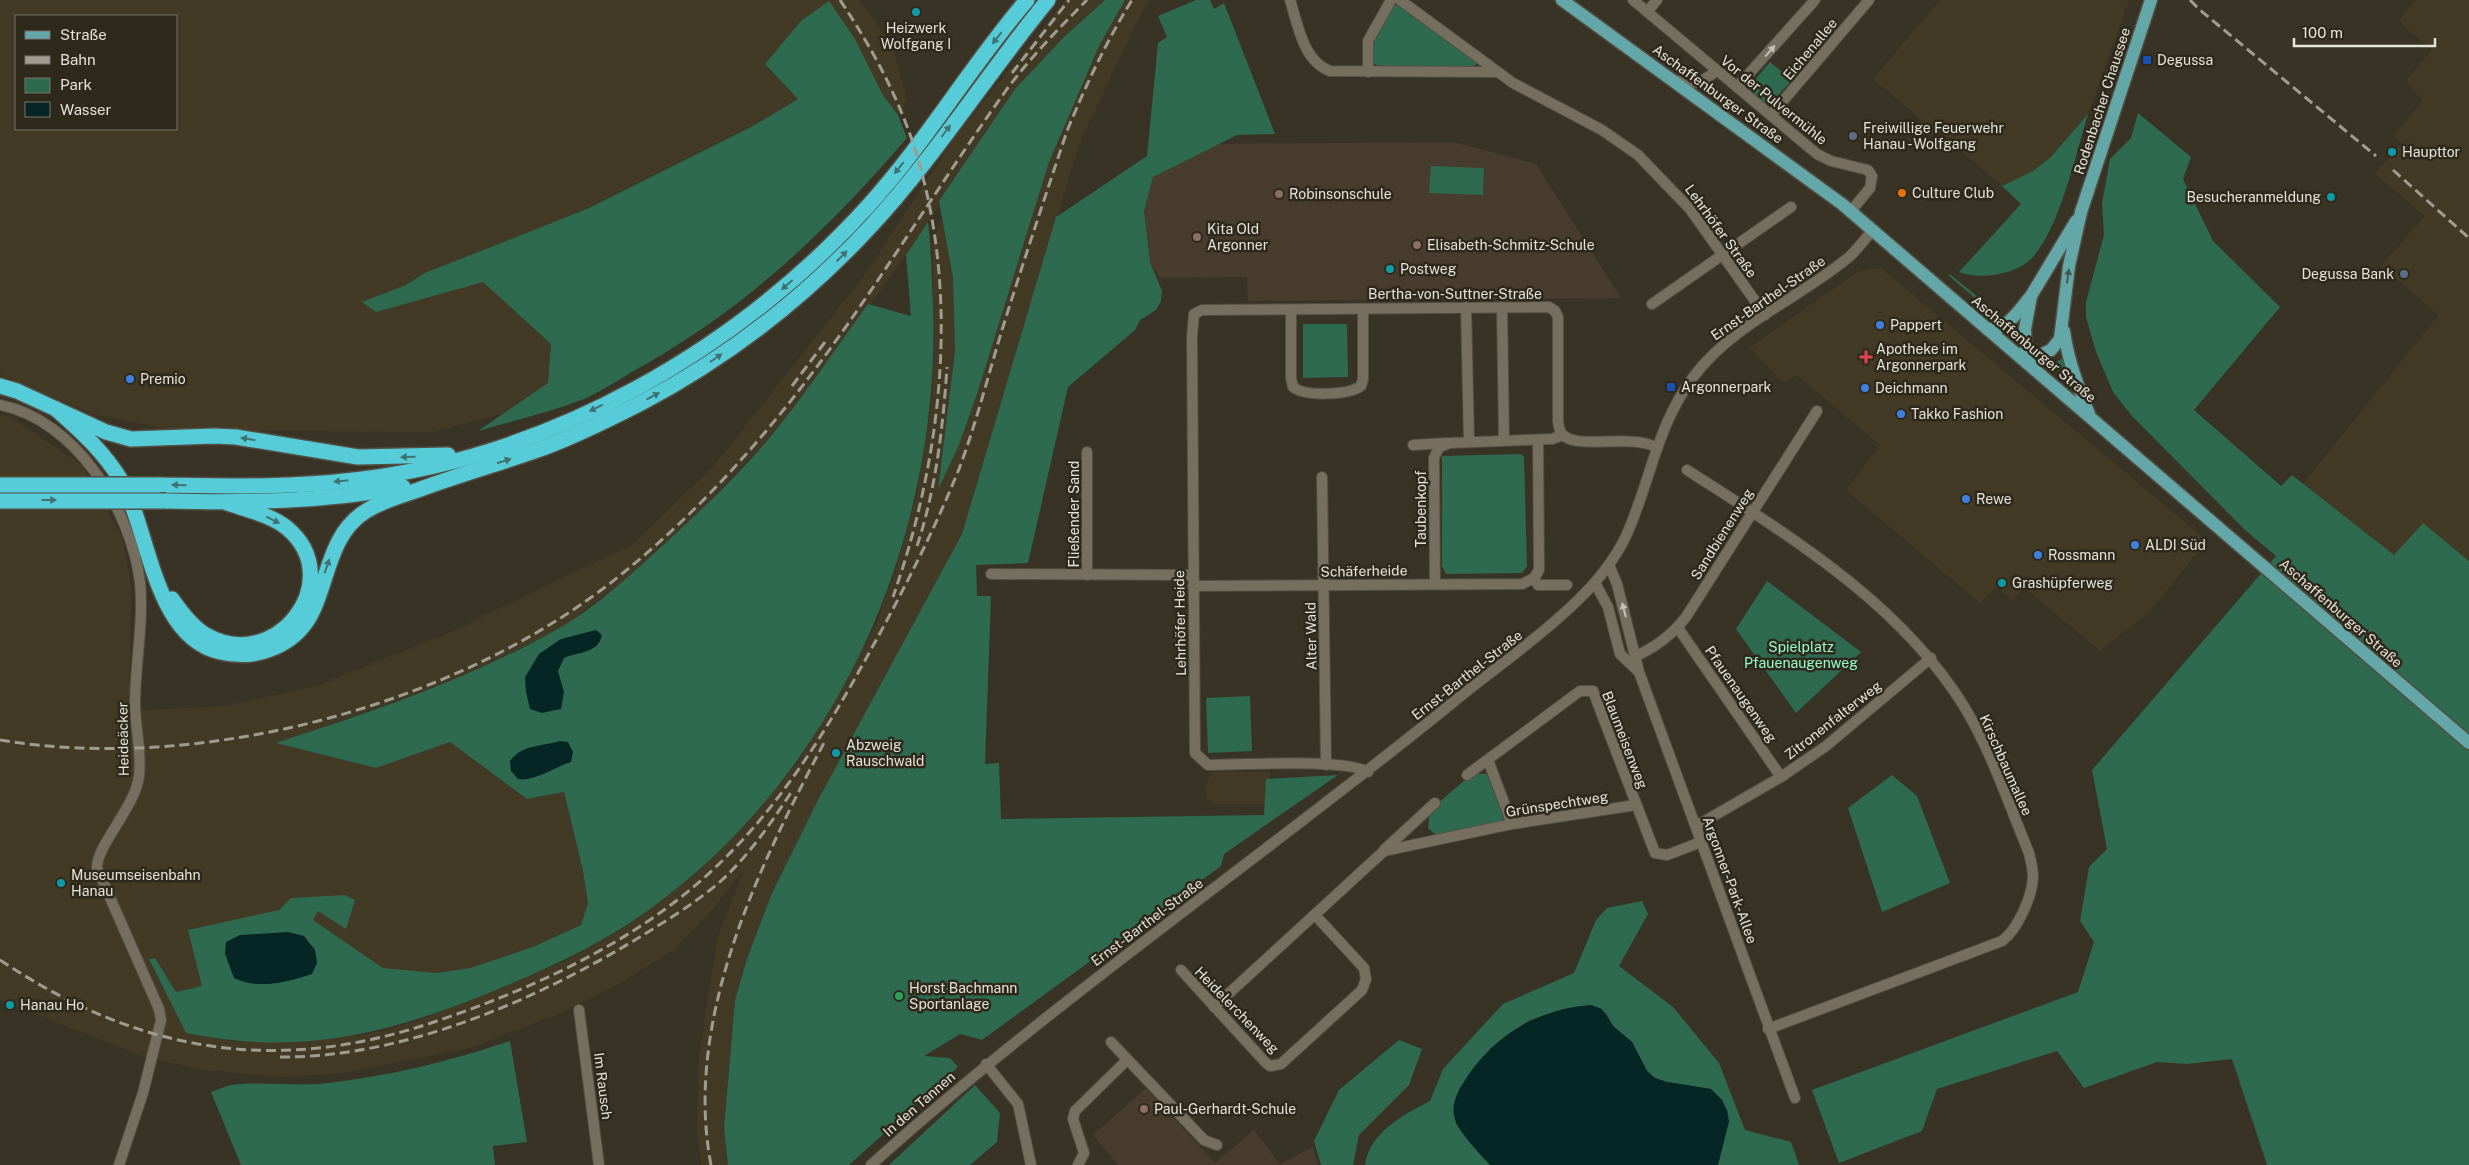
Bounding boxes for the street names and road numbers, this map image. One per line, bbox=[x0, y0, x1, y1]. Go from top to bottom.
street label: Eichenallee bbox=[1780, 15, 1840, 83]
street label: Rodenbacher Chaussee bbox=[2071, 25, 2133, 176]
street label: Aschaffenburger Straße bbox=[1650, 41, 1786, 147]
street label: Vor der Pulvermühle bbox=[1718, 52, 1830, 148]
street label: Lehrhöfer Straße bbox=[1682, 181, 1760, 281]
street label: Ernst-Barthel-Straße bbox=[1708, 252, 1828, 344]
street label: Bertha-von-Suttner-Straße bbox=[1368, 286, 1542, 302]
street label: Aschaffenburger Straße bbox=[1969, 292, 2099, 406]
street label: Fließender Sand bbox=[1066, 461, 1082, 567]
street label: Taubenkopf bbox=[1413, 470, 1429, 547]
street label: Sandbienenweg bbox=[1688, 485, 1757, 583]
street label: Aschaffenburger Straße bbox=[2276, 555, 2406, 671]
street label: Schäferheide bbox=[1320, 562, 1408, 580]
street label: Lehrhöfer Heide bbox=[1171, 570, 1189, 676]
street label: Alter Wald bbox=[1302, 602, 1320, 670]
street label: Ernst-Barthel-Straße bbox=[1409, 627, 1525, 723]
street label: Pfauenaugenweg bbox=[1702, 643, 1780, 745]
street label: Zitronenfalterweg bbox=[1782, 677, 1885, 763]
street label: Blaumeisenweg bbox=[1599, 689, 1651, 791]
street label: Heideäcker bbox=[114, 702, 132, 776]
street label: Kirschbaumallee bbox=[1977, 712, 2036, 818]
street label: Grünspechtweg bbox=[1505, 788, 1610, 820]
street label: Argonner-Park-Allee bbox=[1700, 814, 1760, 946]
street label: Ernst-Barthel-Straße bbox=[1088, 875, 1206, 969]
street label: Heidelerchenweg bbox=[1192, 963, 1283, 1057]
street label: Im Rausch bbox=[591, 1052, 615, 1120]
street label: In den Tannen bbox=[880, 1068, 958, 1140]

